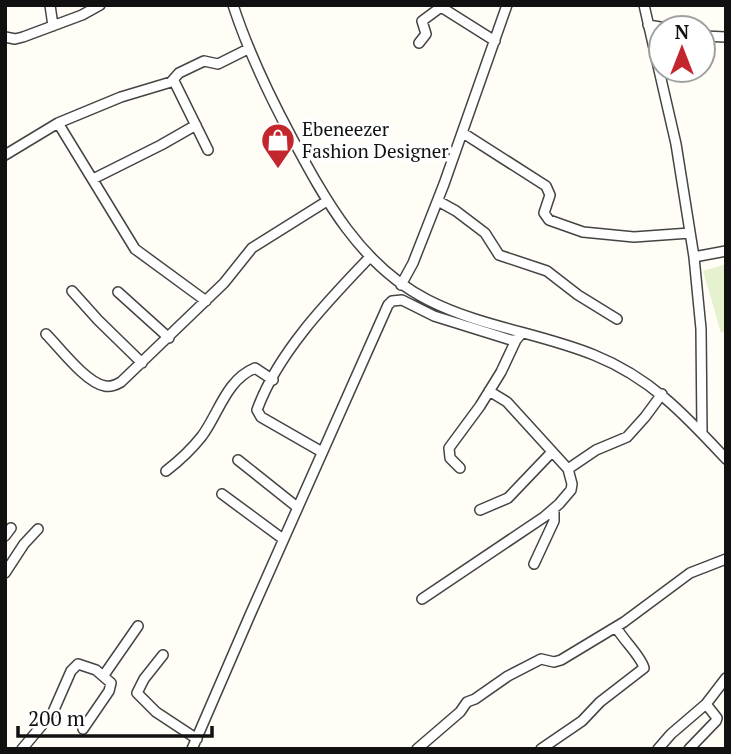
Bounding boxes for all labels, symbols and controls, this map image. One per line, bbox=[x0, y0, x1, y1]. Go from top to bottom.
north arrow bbox=[647, 14, 717, 84]
text: N bbox=[675, 19, 690, 44]
place label: Ebeneezer Fashion Designer bbox=[302, 116, 449, 163]
shop icon: Ebeneezer Fashion Designer bbox=[259, 121, 297, 170]
scale bar bbox=[18, 694, 212, 738]
text: 200 m bbox=[28, 704, 85, 732]

